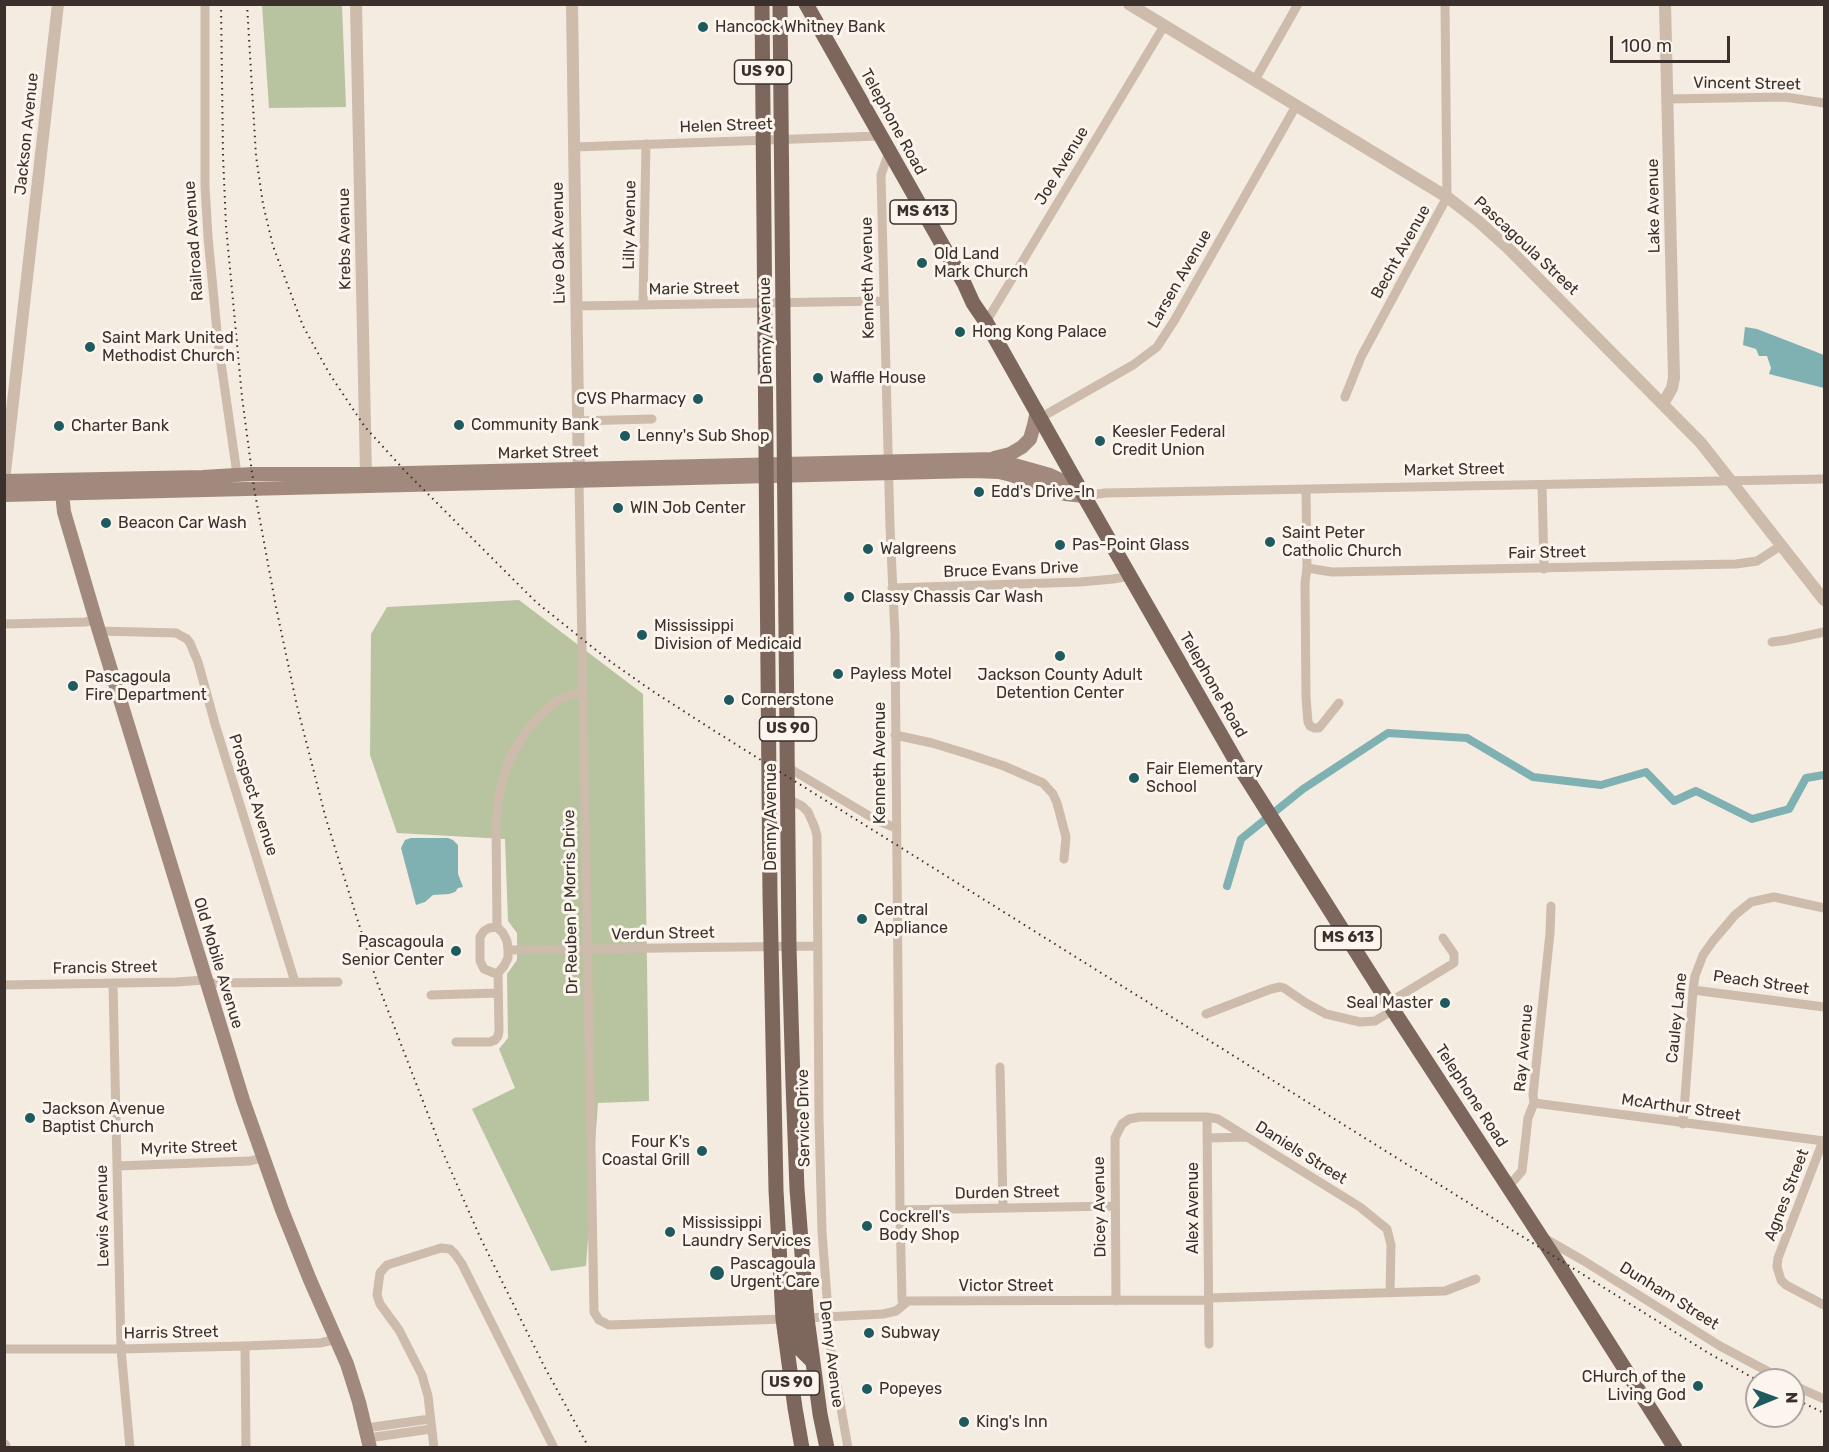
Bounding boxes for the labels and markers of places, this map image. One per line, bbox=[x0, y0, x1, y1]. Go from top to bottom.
place label: Hancock Whitney Bank bbox=[715, 17, 885, 37]
marker: Hancock Whitney Bank bbox=[696, 20, 710, 34]
place label: Old Land Mark Church bbox=[934, 244, 1028, 282]
marker: Old Land Mark Church bbox=[915, 256, 929, 270]
place label: Hong Kong Palace bbox=[972, 322, 1107, 342]
marker: Hong Kong Palace bbox=[953, 325, 967, 339]
place label: Saint Mark United Methodist Church bbox=[102, 328, 235, 366]
marker: Saint Mark United Methodist Church bbox=[83, 340, 97, 354]
place label: Waffle House bbox=[830, 368, 926, 388]
marker: Waffle House bbox=[811, 371, 825, 385]
place label: CVS Pharmacy bbox=[576, 389, 686, 409]
marker: CVS Pharmacy bbox=[691, 392, 705, 406]
place label: Community Bank bbox=[471, 415, 599, 435]
place label: Charter Bank bbox=[71, 416, 169, 436]
marker: Community Bank bbox=[452, 418, 466, 432]
marker: Charter Bank bbox=[52, 419, 66, 433]
place label: Keesler Federal Credit Union bbox=[1112, 422, 1225, 460]
place label: Lenny's Sub Shop bbox=[637, 426, 769, 446]
marker: Lenny's Sub Shop bbox=[618, 429, 632, 443]
marker: Keesler Federal Credit Union bbox=[1093, 434, 1107, 448]
place label: Edd's Drive-In bbox=[991, 482, 1095, 502]
marker: Edd's Drive-In bbox=[972, 485, 986, 499]
place label: WIN Job Center bbox=[630, 498, 745, 518]
marker: WIN Job Center bbox=[611, 501, 625, 515]
place label: Beacon Car Wash bbox=[118, 513, 247, 533]
marker: Beacon Car Wash bbox=[99, 516, 113, 530]
place label: Saint Peter Catholic Church bbox=[1282, 523, 1402, 561]
place label: Pas-Point Glass bbox=[1072, 535, 1189, 555]
marker: Saint Peter Catholic Church bbox=[1263, 535, 1277, 549]
marker: Pas-Point Glass bbox=[1053, 538, 1067, 552]
place label: Walgreens bbox=[880, 539, 956, 559]
marker: Walgreens bbox=[861, 542, 875, 556]
place label: Classy Chassis Car Wash bbox=[861, 587, 1043, 607]
marker: Classy Chassis Car Wash bbox=[842, 590, 856, 604]
place label: Mississippi Division of Medicaid bbox=[654, 616, 802, 654]
marker: Mississippi Division of Medicaid bbox=[635, 628, 649, 642]
marker: Jackson County Adult Detention Center bbox=[1053, 649, 1067, 663]
place label: Payless Motel bbox=[850, 664, 952, 684]
place label: Jackson County Adult Detention Center bbox=[978, 665, 1142, 703]
place label: Pascagoula Fire Department bbox=[85, 667, 207, 705]
marker: Payless Motel bbox=[831, 667, 845, 681]
marker: Pascagoula Fire Department bbox=[66, 679, 80, 693]
place label: Cornerstone bbox=[741, 690, 834, 710]
marker: Cornerstone bbox=[722, 693, 736, 707]
place label: Fair Elementary School bbox=[1146, 759, 1263, 797]
marker: Fair Elementary School bbox=[1127, 771, 1141, 785]
place label: Central Appliance bbox=[874, 900, 948, 938]
marker: Central Appliance bbox=[855, 912, 869, 926]
place label: Pascagoula Senior Center bbox=[342, 932, 444, 970]
marker: Pascagoula Senior Center bbox=[449, 944, 463, 958]
place label: Seal Master bbox=[1346, 993, 1433, 1013]
marker: Seal Master bbox=[1438, 996, 1452, 1010]
place label: Jackson Avenue Baptist Church bbox=[42, 1099, 165, 1137]
marker: Jackson Avenue Baptist Church bbox=[23, 1111, 37, 1125]
place label: Four K's Coastal Grill bbox=[602, 1132, 690, 1170]
marker: Four K's Coastal Grill bbox=[695, 1144, 709, 1158]
place label: Cockrell's Body Shop bbox=[879, 1207, 960, 1245]
place label: Mississippi Laundry Services bbox=[682, 1213, 811, 1251]
marker: Cockrell's Body Shop bbox=[860, 1219, 874, 1233]
marker: Mississippi Laundry Services bbox=[663, 1225, 677, 1239]
place label: Pascagoula Urgent Care bbox=[730, 1254, 820, 1292]
marker: Pascagoula Urgent Care bbox=[708, 1264, 726, 1282]
place label: Subway bbox=[881, 1323, 940, 1343]
marker: Subway bbox=[862, 1326, 876, 1340]
place label: CHurch of the Living God bbox=[1582, 1367, 1686, 1405]
place label: Popeyes bbox=[879, 1379, 942, 1399]
marker: CHurch of the Living God bbox=[1691, 1379, 1705, 1393]
marker: Popeyes bbox=[860, 1382, 874, 1396]
place label: King's Inn bbox=[976, 1412, 1048, 1432]
marker: King's Inn bbox=[957, 1415, 971, 1429]

